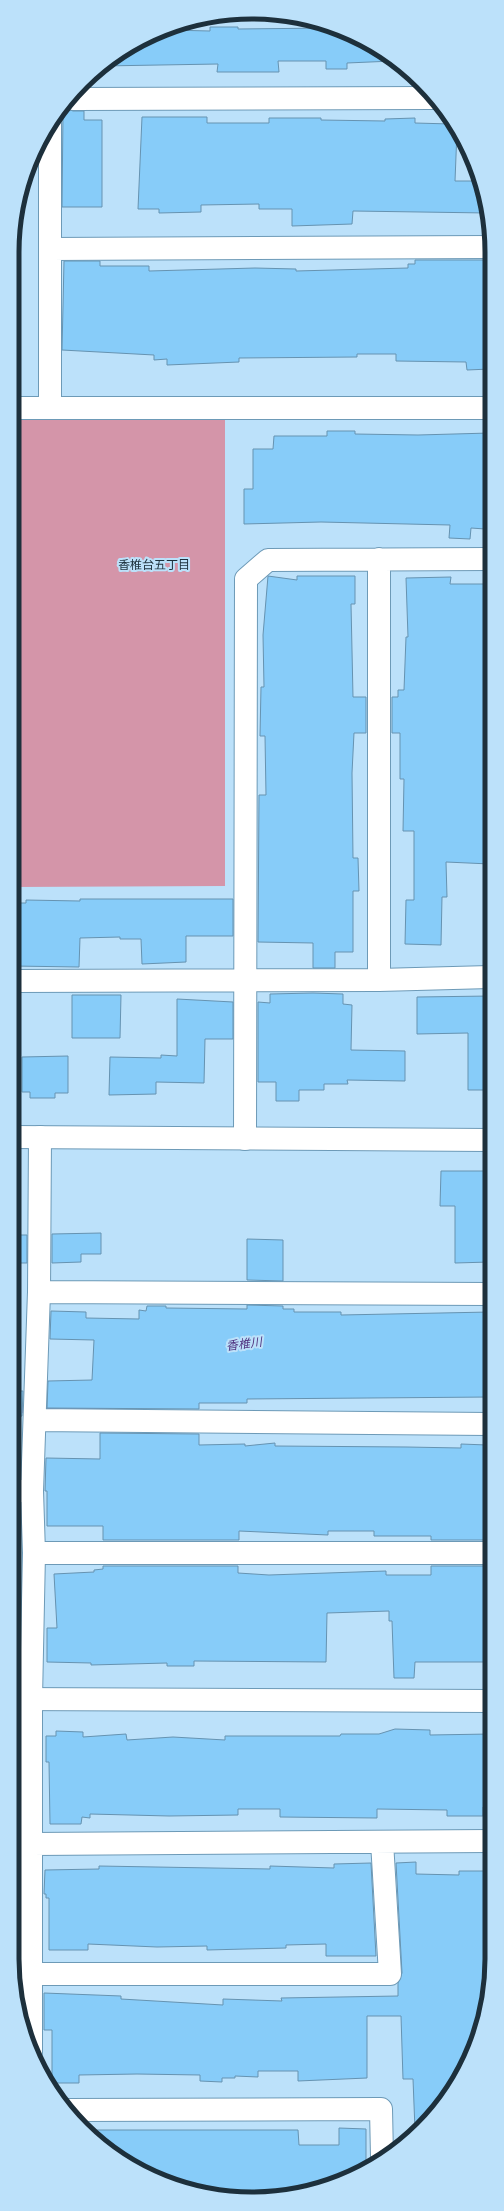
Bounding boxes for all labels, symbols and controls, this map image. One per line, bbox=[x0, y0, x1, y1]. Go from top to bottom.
district label: 香椎台五丁目 bbox=[118, 558, 190, 572]
water label: 香椎川 bbox=[225, 1335, 265, 1353]

